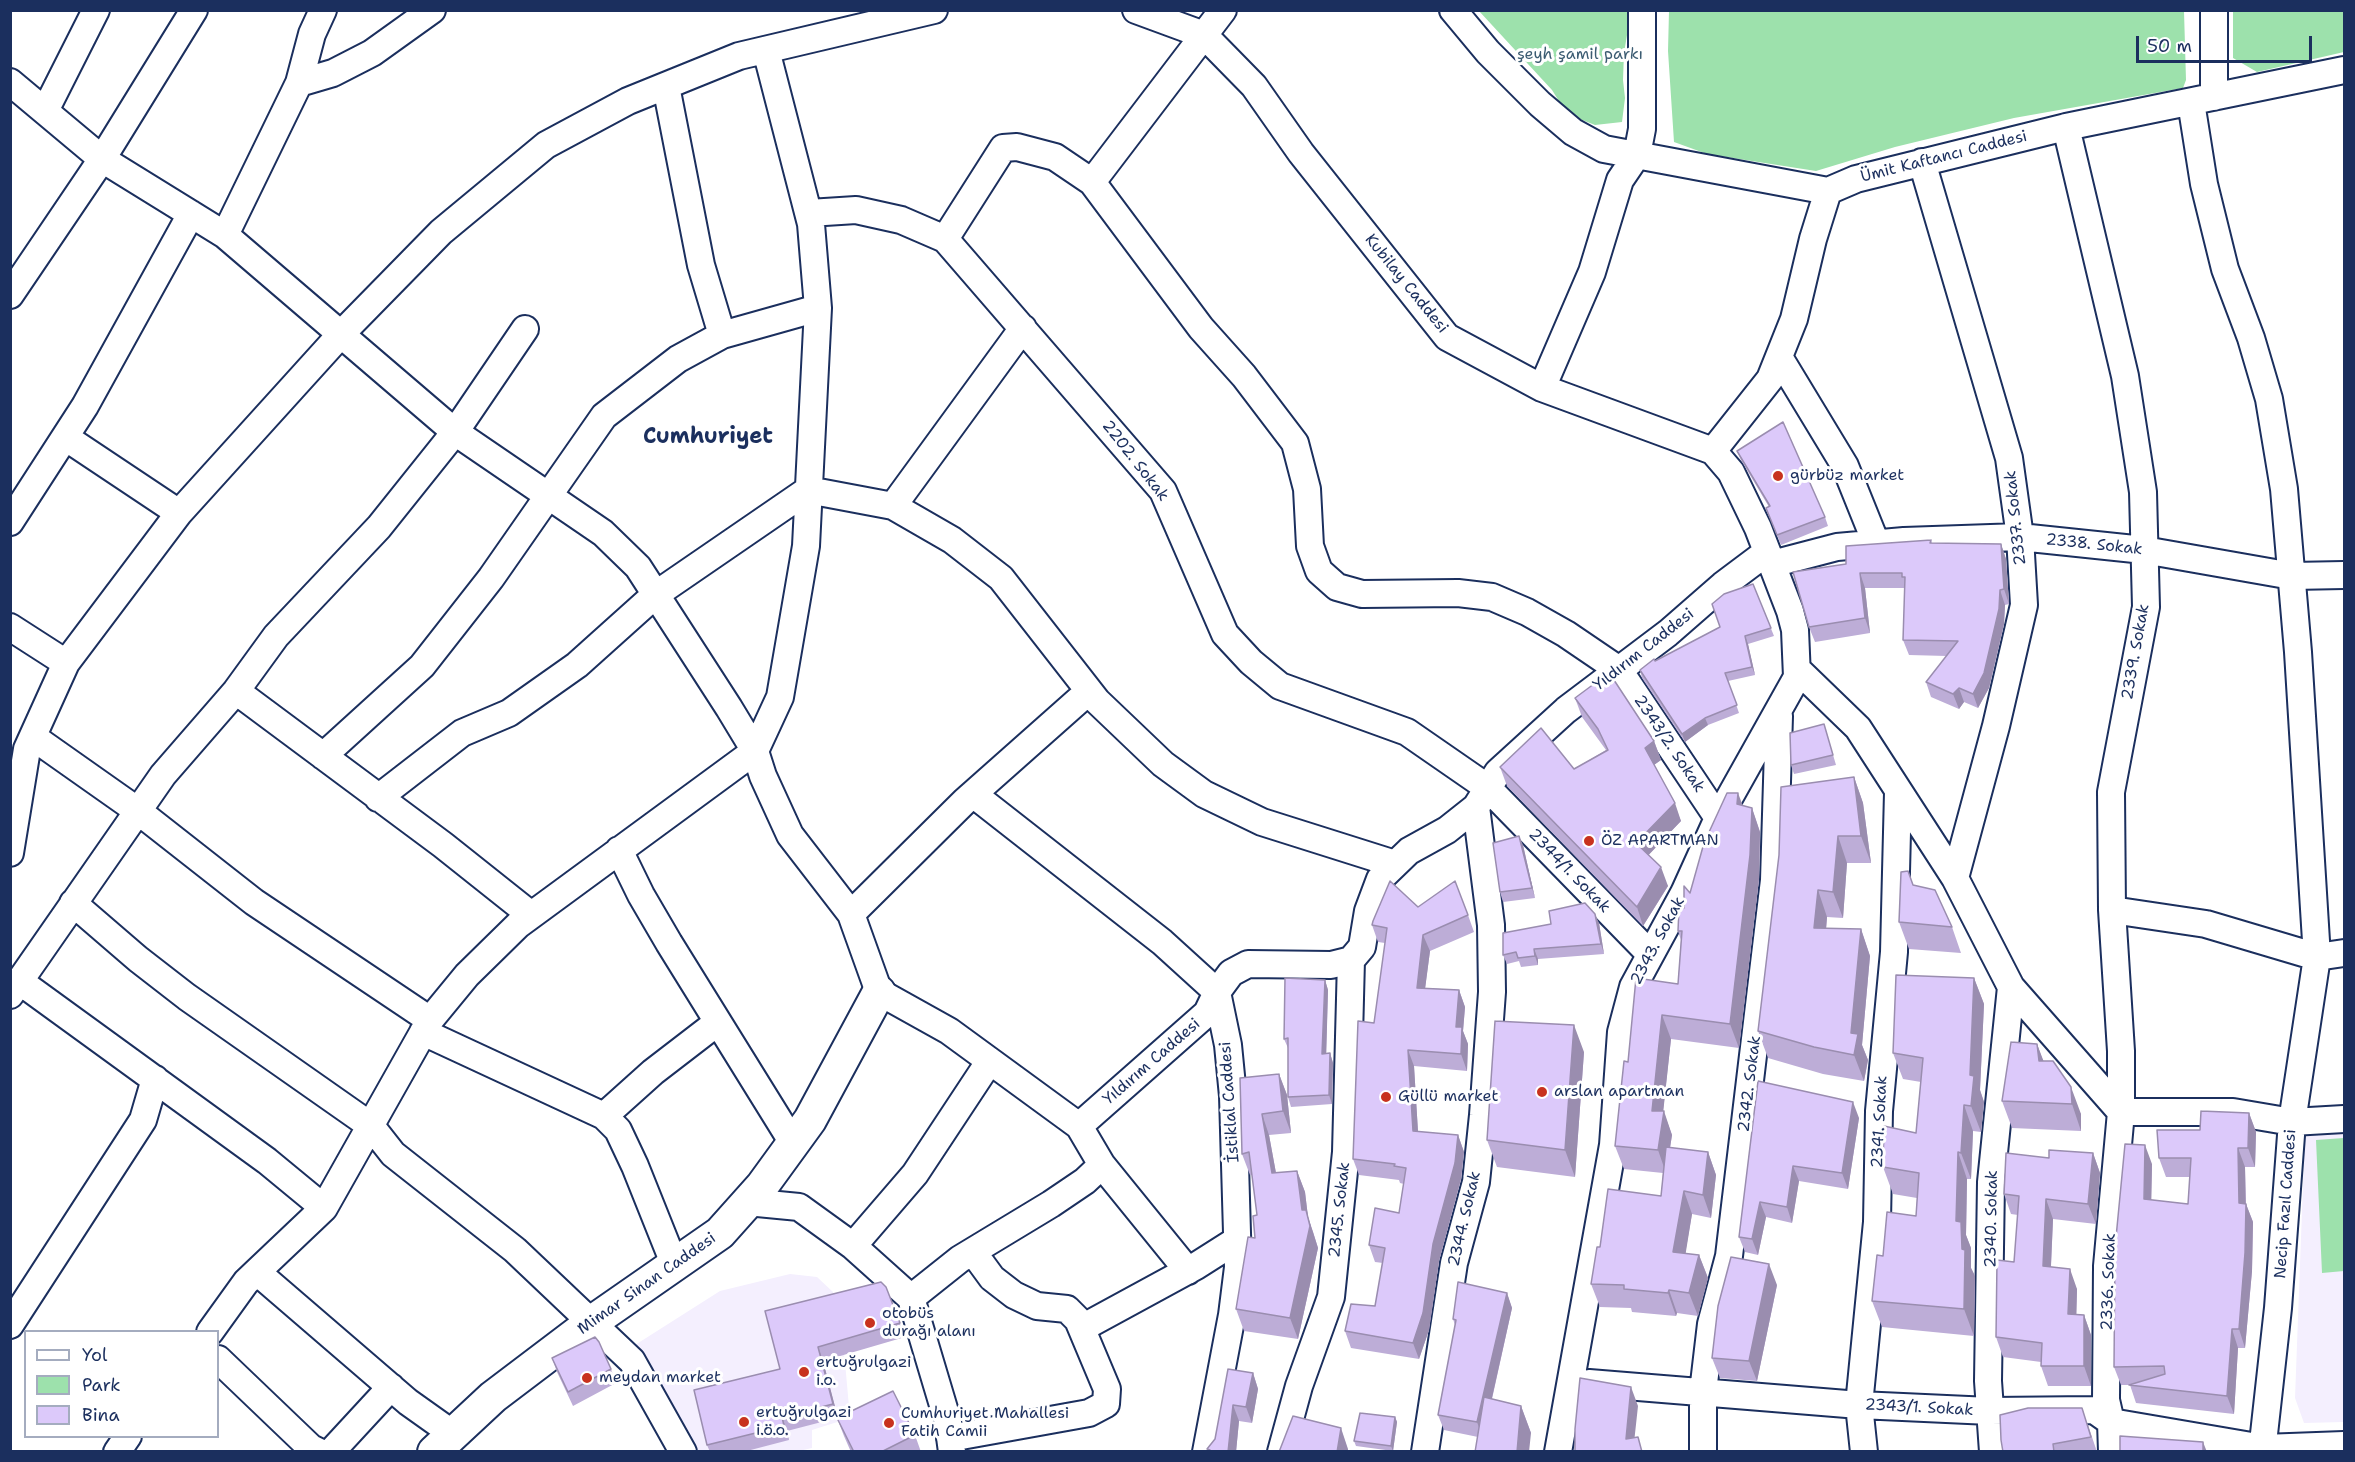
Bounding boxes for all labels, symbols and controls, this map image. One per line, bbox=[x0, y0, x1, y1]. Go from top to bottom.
scale bar bbox=[2139, 24, 2314, 62]
text: 50 m bbox=[2147, 34, 2192, 58]
park label: şeyh şamil parkı bbox=[1517, 45, 1643, 65]
street label: Ümit Kaftancı Caddesi bbox=[1859, 127, 2029, 187]
street label: Kubilay Caddesi bbox=[1360, 231, 1452, 337]
street label: 2202. Sokak bbox=[1097, 417, 1173, 505]
district label: Cumhuriyet bbox=[643, 424, 773, 450]
place label: gürbüz market bbox=[1790, 466, 1904, 486]
marker: gürbüz market bbox=[1771, 469, 1785, 483]
street label: 2337. Sokak bbox=[2001, 470, 2031, 566]
street label: 2338. Sokak bbox=[2045, 530, 2143, 560]
street label: 2339. Sokak bbox=[2118, 603, 2154, 701]
street label: Yıldırım Caddesi bbox=[1590, 605, 1698, 695]
street label: 2343/2. Sokak bbox=[1629, 692, 1709, 796]
street label: 2344/1. Sokak bbox=[1524, 825, 1614, 917]
place label: ÖZ APARTMAN bbox=[1601, 831, 1719, 851]
marker: ÖZ APARTMAN bbox=[1582, 834, 1596, 848]
street label: 2343. Sokak bbox=[1627, 894, 1689, 988]
street label: Yıldırım Caddesi bbox=[1099, 1015, 1205, 1109]
street label: 2342. Sokak bbox=[1735, 1035, 1765, 1133]
street label: İstiklal Caddesi bbox=[1216, 1041, 1244, 1163]
street label: 2341. Sokak bbox=[1868, 1075, 1892, 1169]
place label: arslan apartman bbox=[1554, 1082, 1684, 1102]
marker: arslan apartman bbox=[1535, 1085, 1549, 1099]
place label: Güllü market bbox=[1398, 1087, 1498, 1107]
marker: Güllü market bbox=[1379, 1090, 1393, 1104]
street label: Necip Fazıl Caddesi bbox=[2271, 1129, 2301, 1279]
street label: 2345. Sokak bbox=[1325, 1161, 1355, 1259]
street label: 2344. Sokak bbox=[1445, 1169, 1485, 1269]
street label: 2340. Sokak bbox=[1982, 1170, 2002, 1268]
street label: Mimar Sinan Caddesi bbox=[574, 1229, 720, 1339]
street label: 2336. Sokak bbox=[2098, 1233, 2120, 1331]
place label: otobüs durağı alanı bbox=[882, 1304, 976, 1342]
marker: otobüs durağı alanı bbox=[863, 1316, 877, 1330]
legend bbox=[24, 1330, 219, 1438]
text: Yol bbox=[82, 1343, 107, 1367]
place label: ertuğrulgazi i.o. bbox=[816, 1353, 912, 1391]
marker: ertuğrulgazi i.o. bbox=[797, 1365, 811, 1379]
place label: meydan market bbox=[599, 1368, 721, 1388]
marker: meydan market bbox=[580, 1371, 594, 1385]
text: Park bbox=[82, 1373, 121, 1397]
street label: 2343/1. Sokak bbox=[1864, 1396, 1974, 1420]
text: Bina bbox=[82, 1403, 120, 1427]
place label: ertuğrulgazi i.ö.o. bbox=[756, 1403, 852, 1441]
place label: Cumhuriyet Mahallesi Fatih Camii bbox=[901, 1404, 1069, 1442]
marker: ertuğrulgazi i.ö.o. bbox=[737, 1415, 751, 1429]
marker: Cumhuriyet Mahallesi Fatih Camii bbox=[882, 1416, 896, 1430]

